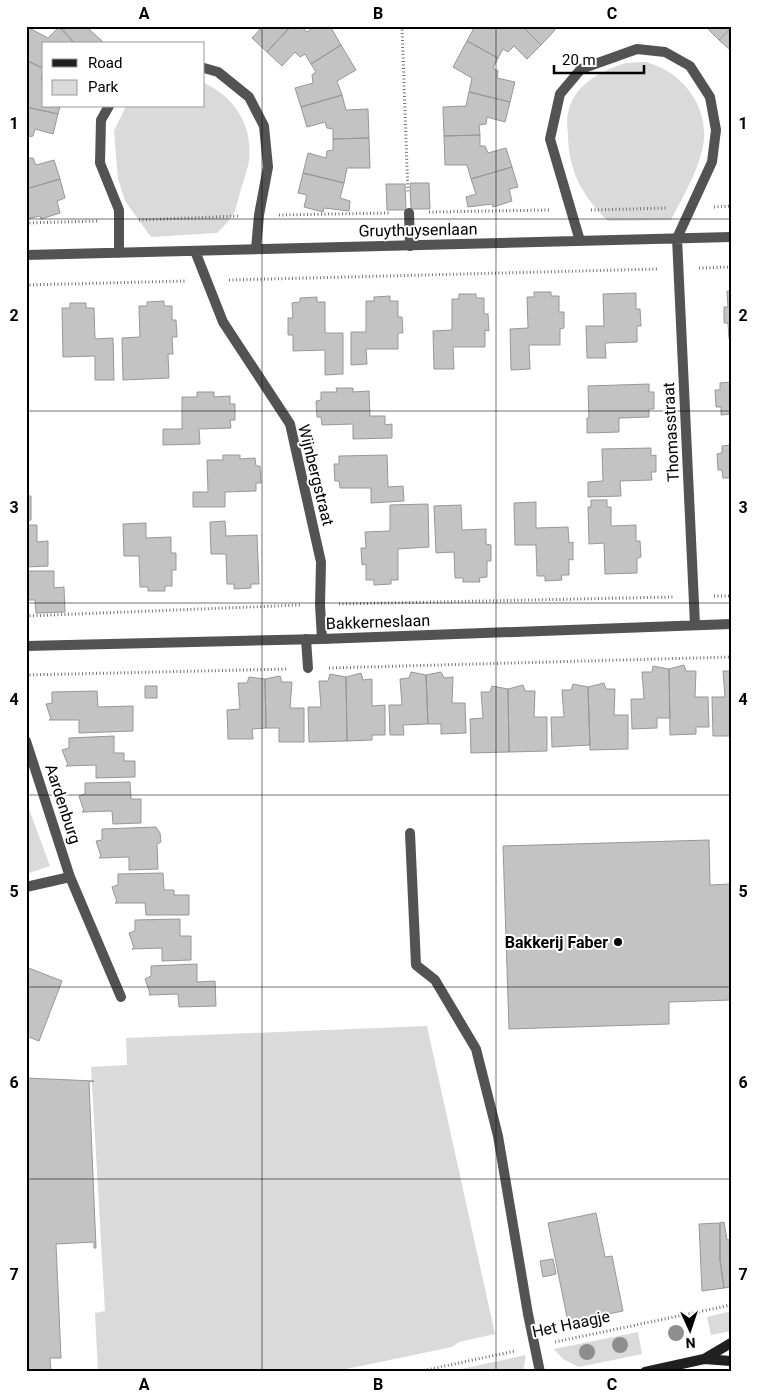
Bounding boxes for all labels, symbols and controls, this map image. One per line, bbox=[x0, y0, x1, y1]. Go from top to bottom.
text: A bbox=[139, 4, 150, 23]
text: B bbox=[373, 4, 383, 23]
text: C bbox=[607, 4, 617, 23]
legend bbox=[42, 42, 205, 108]
scale bar bbox=[554, 42, 644, 74]
text: 20 m bbox=[562, 51, 596, 69]
text: Road bbox=[88, 54, 122, 72]
text: Park bbox=[88, 78, 119, 96]
text: 1 bbox=[9, 114, 19, 133]
text: 1 bbox=[738, 114, 748, 133]
street label: Gruythuysenlaan bbox=[358, 219, 478, 241]
text: 2 bbox=[9, 306, 19, 325]
text: 2 bbox=[738, 306, 748, 325]
street label: Thomasstraat bbox=[659, 382, 683, 482]
street label: Wijnbergstraat bbox=[294, 422, 338, 528]
text: 3 bbox=[9, 498, 19, 517]
text: 3 bbox=[738, 498, 748, 517]
street label: Bakkerneslaan bbox=[326, 611, 430, 633]
text: 4 bbox=[9, 690, 19, 709]
text: 4 bbox=[738, 690, 748, 709]
street label: Aardenburg bbox=[41, 762, 85, 846]
text: 5 bbox=[9, 882, 19, 901]
text: 5 bbox=[738, 882, 748, 901]
place label: Bakkerij Faber bbox=[505, 933, 608, 952]
marker: Bakkerij Faber bbox=[612, 936, 624, 948]
text: 6 bbox=[9, 1073, 19, 1092]
text: 6 bbox=[738, 1073, 748, 1092]
text: 7 bbox=[9, 1265, 19, 1284]
text: 7 bbox=[738, 1265, 748, 1284]
street label: Het Haagje bbox=[530, 1306, 612, 1342]
north arrow bbox=[664, 1306, 714, 1356]
text: N bbox=[685, 1335, 696, 1351]
text: A bbox=[139, 1375, 150, 1394]
text: B bbox=[373, 1375, 383, 1394]
text: C bbox=[607, 1375, 617, 1394]

